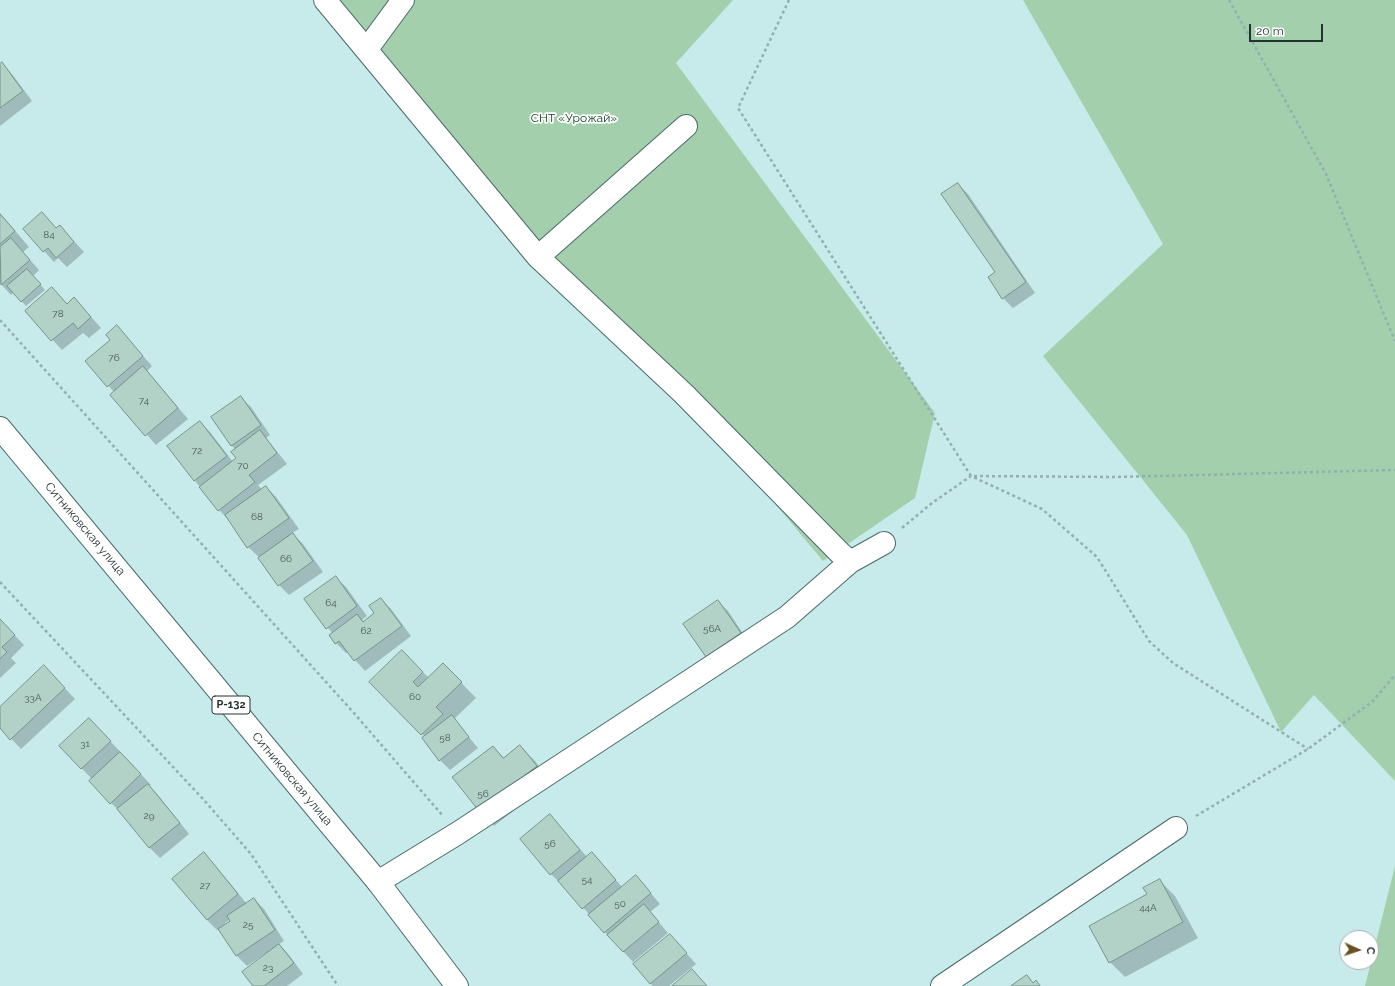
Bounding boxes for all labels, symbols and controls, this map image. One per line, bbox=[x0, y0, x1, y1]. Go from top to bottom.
scale bar bbox=[1251, 16, 1325, 42]
text: 20 m bbox=[1256, 24, 1284, 38]
park label: СНТ «Урожай» bbox=[531, 111, 617, 125]
house number: 84 bbox=[43, 229, 55, 241]
house number: 78 bbox=[52, 308, 64, 320]
house number: 76 bbox=[108, 352, 120, 364]
house number: 74 bbox=[139, 395, 149, 407]
house number: 72 bbox=[192, 445, 202, 457]
house number: 70 bbox=[237, 460, 249, 472]
street label: Ситниковская улица bbox=[42, 479, 128, 579]
house number: 68 bbox=[251, 511, 263, 523]
house number: 66 bbox=[280, 553, 292, 565]
house number: 64 bbox=[325, 597, 337, 609]
house number: 56А bbox=[703, 623, 721, 635]
house number: 62 bbox=[360, 625, 372, 637]
house number: 60 bbox=[409, 691, 421, 703]
house number: 33А bbox=[24, 692, 42, 704]
road number: Р-132 bbox=[212, 696, 250, 714]
street label: Ситниковская улица bbox=[249, 729, 335, 829]
house number: 58 bbox=[439, 732, 451, 744]
house number: 31 bbox=[80, 738, 90, 750]
house number: 56 bbox=[477, 788, 489, 800]
house number: 29 bbox=[143, 810, 155, 822]
house number: 56 bbox=[544, 838, 556, 850]
house number: 54 bbox=[582, 874, 592, 886]
house number: 27 bbox=[200, 880, 210, 892]
house number: 50 bbox=[614, 898, 626, 910]
house number: 44А bbox=[1139, 902, 1157, 914]
house number: 25 bbox=[243, 919, 253, 931]
north arrow bbox=[1339, 930, 1379, 970]
text: С bbox=[1364, 946, 1377, 955]
house number: 23 bbox=[263, 962, 273, 974]

